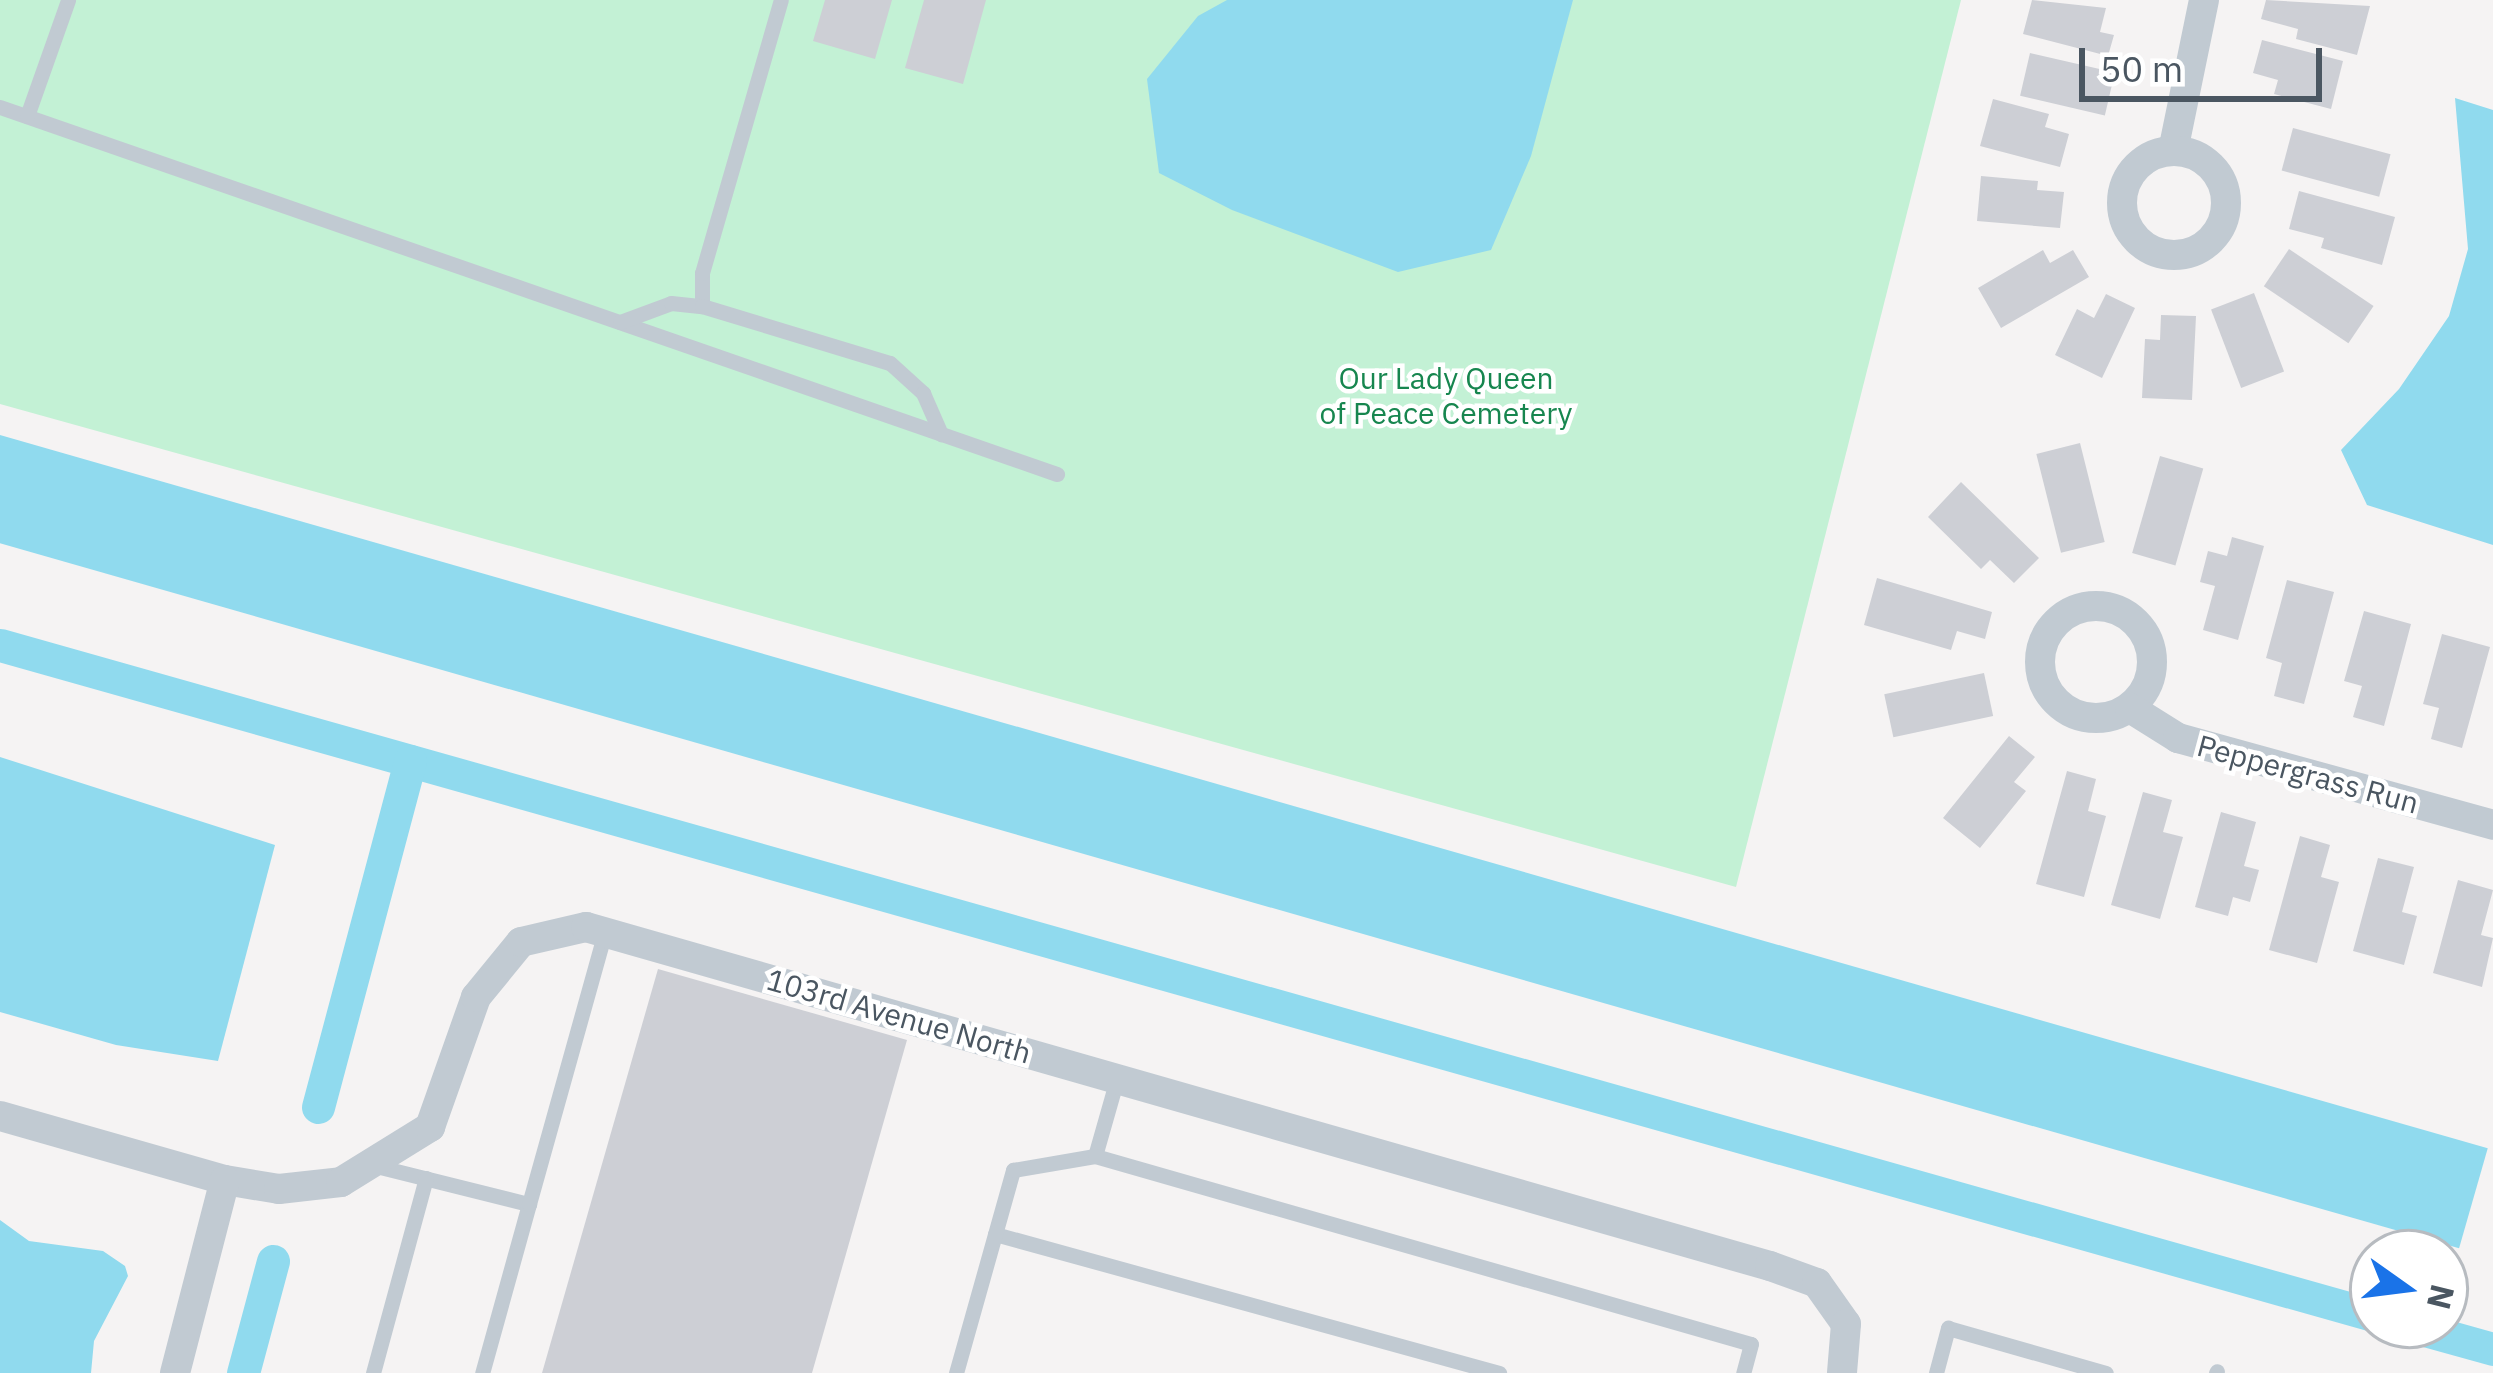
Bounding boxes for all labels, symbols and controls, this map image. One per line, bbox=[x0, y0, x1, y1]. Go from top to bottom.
scale bar bbox=[2085, 24, 2328, 98]
text: 50 m bbox=[2100, 45, 2183, 92]
park label: Our Lady Queen of Peace Cemetery bbox=[1320, 360, 1572, 430]
street label: Peppergrass Run bbox=[2193, 727, 2423, 821]
street label: 103rd Avenue North bbox=[763, 961, 1035, 1071]
north arrow bbox=[2349, 1229, 2469, 1349]
text: N bbox=[2418, 1280, 2465, 1314]

